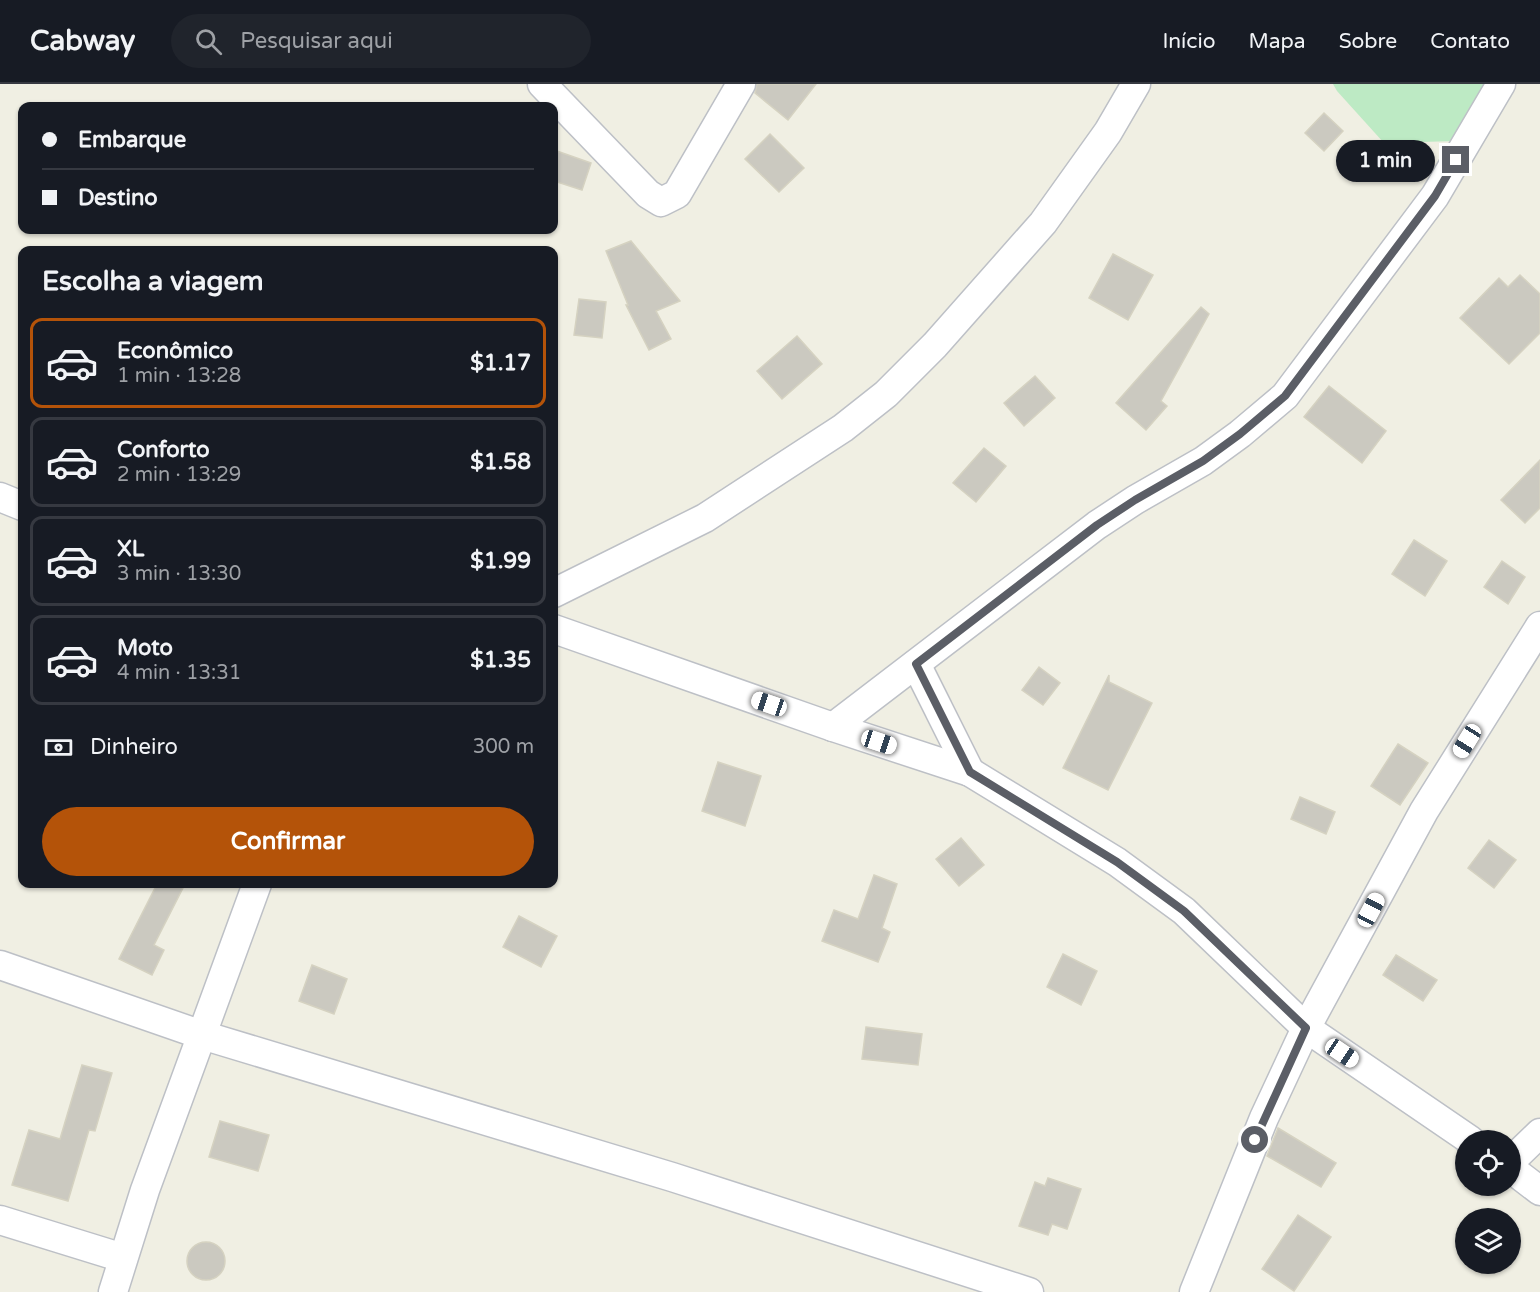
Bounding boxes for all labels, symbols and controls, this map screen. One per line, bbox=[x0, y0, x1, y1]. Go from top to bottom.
search box bbox=[171, 14, 591, 68]
text: Cabway bbox=[30, 24, 135, 58]
icon: search bbox=[192, 25, 225, 58]
text: Pesquisar aqui bbox=[240, 28, 393, 54]
text: Início bbox=[1163, 29, 1215, 54]
text: Mapa bbox=[1248, 29, 1306, 54]
text: Sobre bbox=[1339, 29, 1397, 54]
text: Contato bbox=[1430, 29, 1510, 54]
text: Embarque bbox=[78, 127, 186, 153]
callout: 1 min bbox=[1336, 139, 1435, 181]
route end bbox=[1442, 146, 1469, 173]
text: 1 min bbox=[1359, 149, 1412, 173]
text: Destino bbox=[78, 185, 158, 211]
text: Escolha a viagem bbox=[42, 265, 264, 298]
icon: car bbox=[45, 336, 99, 390]
text: Econômico bbox=[117, 338, 233, 364]
text: $1.17 bbox=[470, 350, 531, 376]
text: 1 min · 13:28 bbox=[117, 364, 241, 388]
icon: car bbox=[45, 435, 99, 489]
text: Conforto bbox=[117, 437, 210, 463]
text: $1.58 bbox=[470, 449, 531, 475]
text: 2 min · 13:29 bbox=[117, 463, 241, 487]
icon: car bbox=[45, 534, 99, 588]
text: XL bbox=[117, 536, 144, 562]
text: $1.99 bbox=[470, 548, 531, 574]
text: 3 min · 13:30 bbox=[117, 562, 241, 586]
icon: car bbox=[45, 633, 99, 687]
text: Moto bbox=[117, 635, 173, 661]
text: $1.35 bbox=[470, 647, 531, 673]
text: 4 min · 13:31 bbox=[117, 661, 241, 685]
car bbox=[749, 690, 789, 718]
car bbox=[1450, 721, 1484, 761]
car bbox=[859, 728, 899, 756]
icon: cash bbox=[42, 731, 75, 764]
text: Dinheiro bbox=[90, 734, 178, 760]
text: 300 m bbox=[473, 735, 534, 759]
button: Confirmar bbox=[42, 807, 534, 876]
car bbox=[1355, 890, 1387, 930]
car bbox=[1322, 1035, 1362, 1071]
route start bbox=[1241, 1126, 1268, 1153]
map controls bbox=[1455, 1130, 1521, 1274]
button: locate bbox=[1455, 1130, 1521, 1196]
button: layers bbox=[1455, 1208, 1521, 1274]

